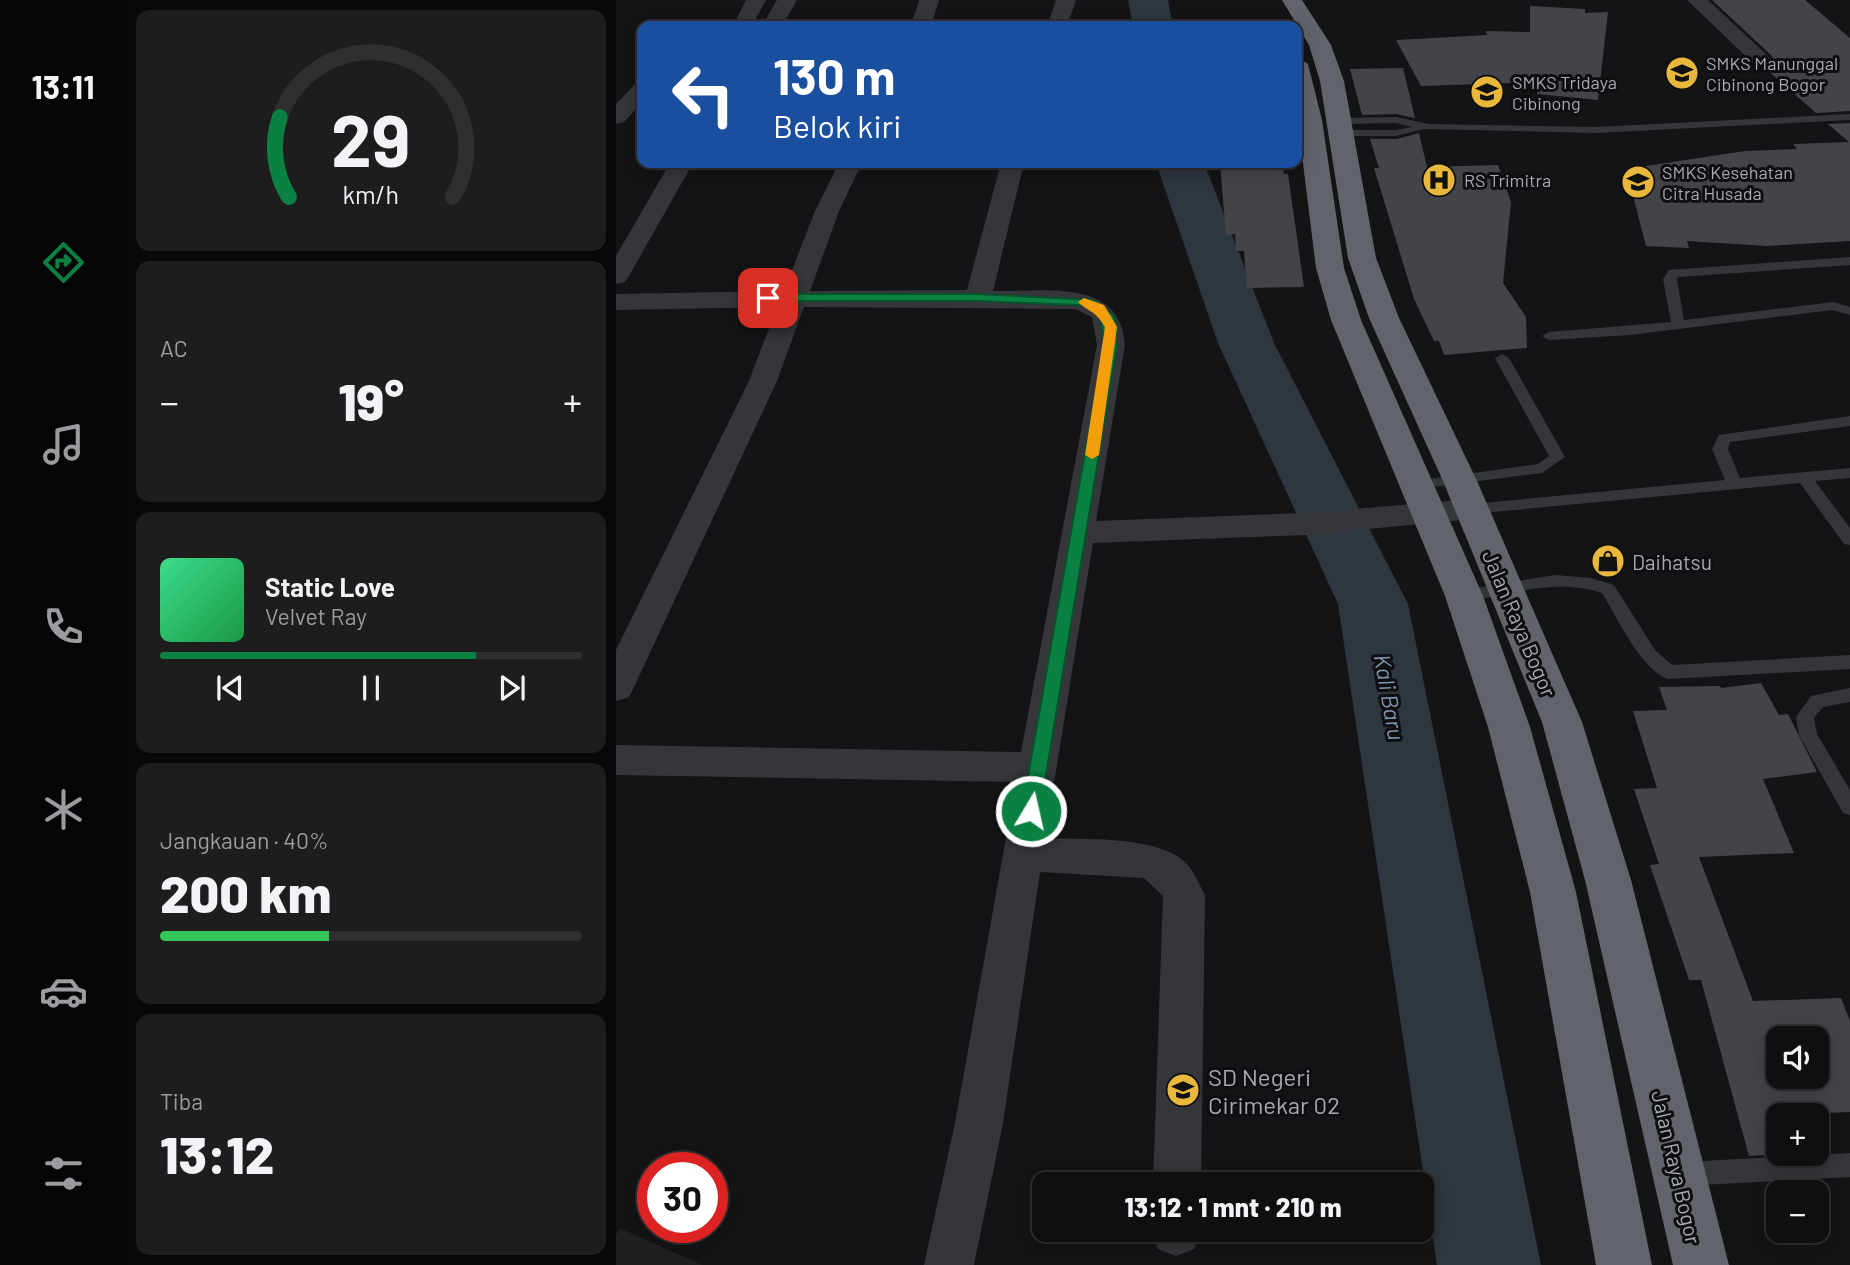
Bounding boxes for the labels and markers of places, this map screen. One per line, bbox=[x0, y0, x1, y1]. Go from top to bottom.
place label: SMKS Manunggal Cibinong Bogor bbox=[1706, 52, 1838, 95]
school or university icon: SMKS Manunggal Cibinong Bogor bbox=[1663, 54, 1701, 92]
place label: SMKS Tridaya Cibinong bbox=[1512, 71, 1617, 114]
school or university icon: SMKS Tridaya Cibinong bbox=[1468, 73, 1506, 111]
hospital icon: RS Trimitra bbox=[1420, 161, 1458, 199]
place label: SMKS Kesehatan Citra Husada bbox=[1662, 161, 1793, 204]
school or university icon: SMKS Kesehatan Citra Husada bbox=[1619, 163, 1657, 201]
place label: RS Trimitra bbox=[1464, 169, 1551, 191]
pin bbox=[738, 268, 798, 328]
shop icon: Daihatsu bbox=[1589, 542, 1627, 580]
place label: Daihatsu bbox=[1632, 549, 1712, 574]
place label: SD Negeri Cirimekar 02 bbox=[1208, 1062, 1340, 1119]
school or university icon: SD Negeri Cirimekar 02 bbox=[1164, 1071, 1202, 1109]

